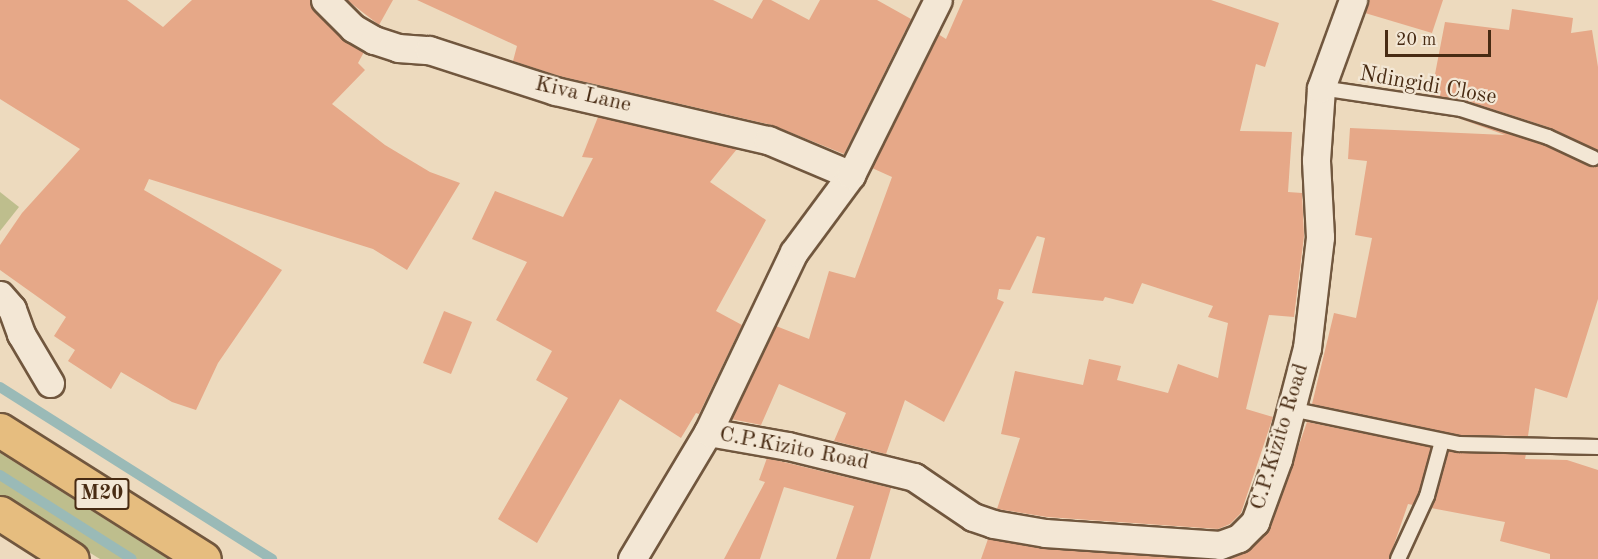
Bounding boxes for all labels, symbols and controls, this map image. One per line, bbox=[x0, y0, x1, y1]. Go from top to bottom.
scale bar bbox=[1388, 18, 1494, 56]
text: 20 m bbox=[1396, 31, 1436, 49]
street label: Ndingidi Close bbox=[1357, 61, 1499, 111]
street label: Kiva Lane bbox=[532, 71, 634, 119]
street label: C.P.Kizito Road bbox=[1245, 360, 1315, 514]
street label: C.P.Kizito Road bbox=[717, 422, 871, 476]
road number: M20 bbox=[74, 476, 130, 512]

